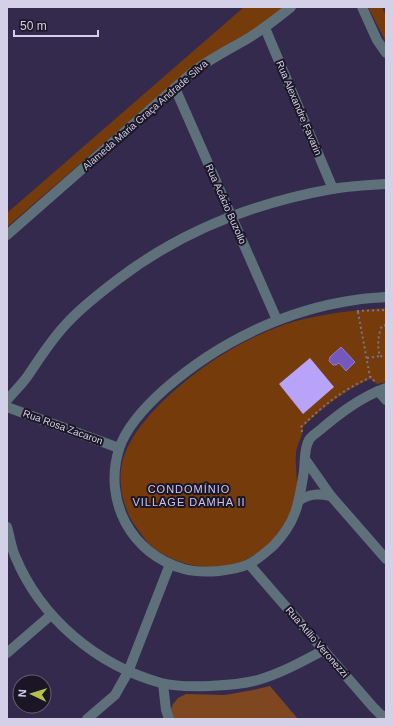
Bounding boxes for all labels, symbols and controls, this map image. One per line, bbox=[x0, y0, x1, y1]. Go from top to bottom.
scale bar bbox=[14, 12, 98, 38]
text: 50 m bbox=[20, 19, 47, 33]
street label: Alameda Maria Graça Andrade Silva bbox=[80, 58, 210, 172]
street label: Rua Alexandre Favarin bbox=[274, 59, 324, 157]
street label: Rua Acácio Buzollo bbox=[203, 162, 249, 246]
street label: Rua Rosa Zacaron bbox=[22, 407, 104, 447]
district label: CONDOMÍNIO VILLAGE DAMHA II bbox=[132, 483, 246, 508]
street label: Rua Atílio Veronezzi bbox=[283, 605, 351, 679]
north arrow bbox=[12, 674, 52, 714]
text: N bbox=[16, 689, 28, 698]

